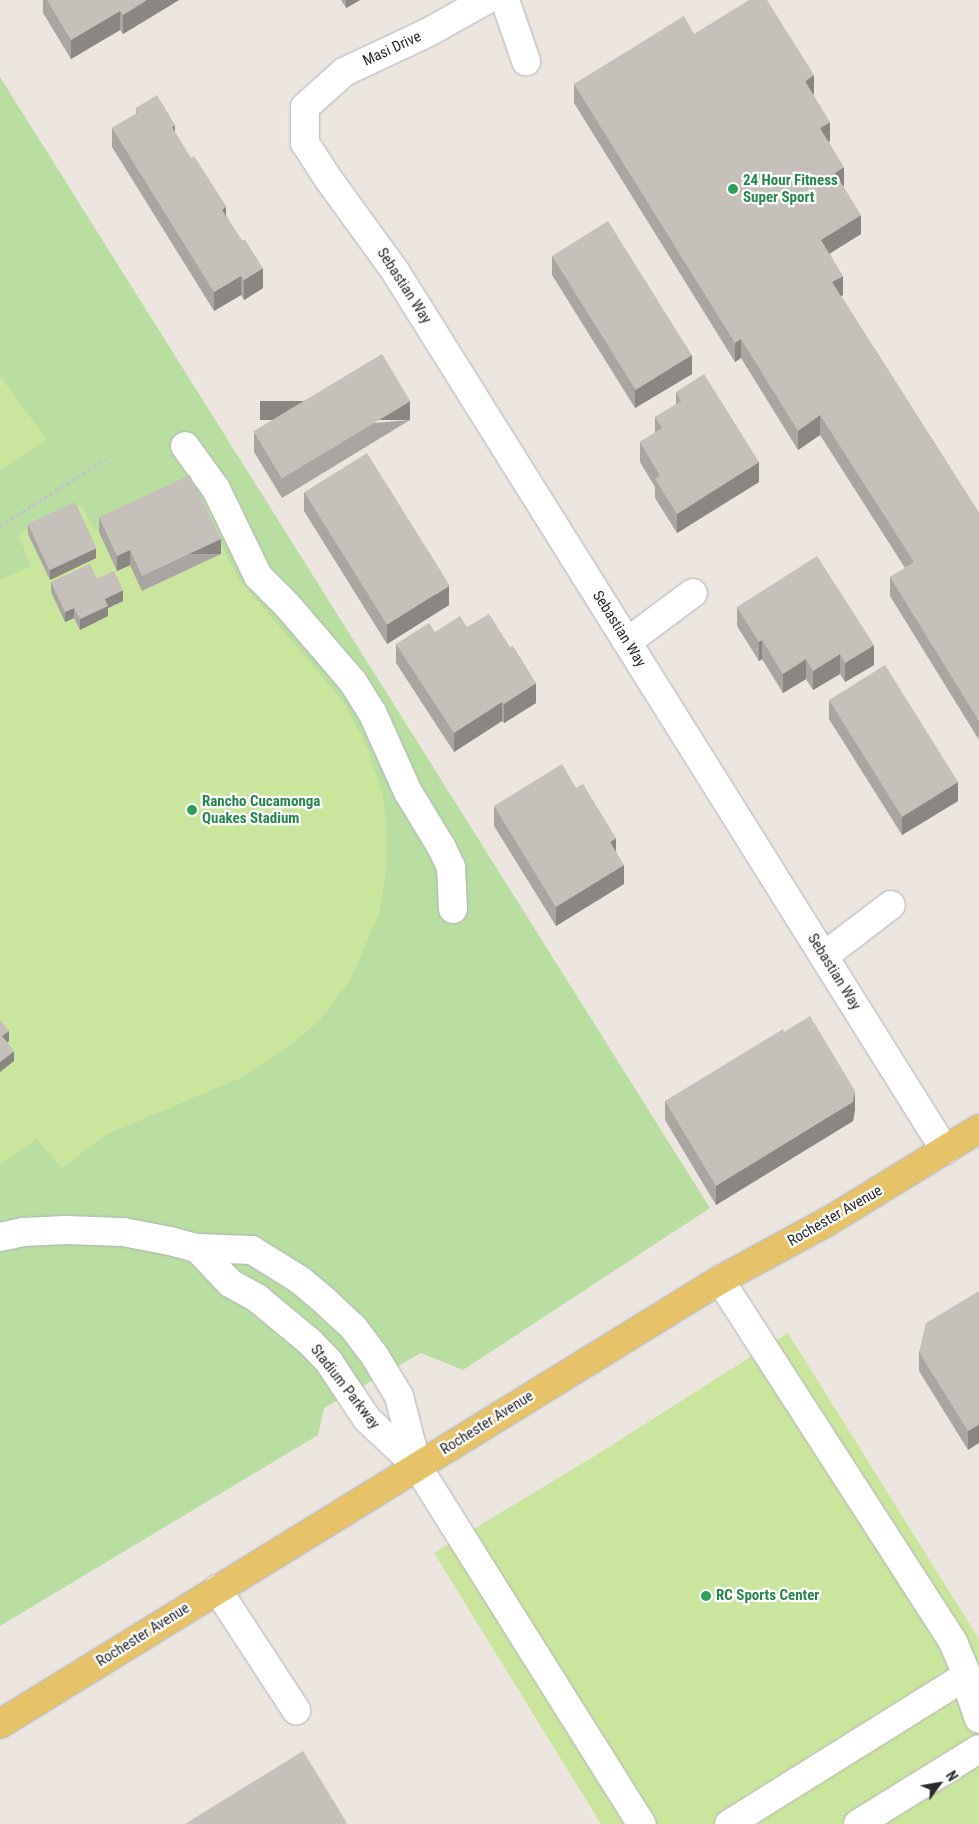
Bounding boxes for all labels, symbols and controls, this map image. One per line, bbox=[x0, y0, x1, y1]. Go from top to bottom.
street label: Masi Drive bbox=[360, 28, 424, 70]
place label: 24 Hour Fitness Super Sport bbox=[743, 171, 838, 206]
marker: 24 Hour Fitness Super Sport bbox=[727, 183, 739, 195]
street label: Sebastian Way bbox=[373, 245, 435, 327]
street label: Sebastian Way bbox=[588, 588, 650, 670]
place label: Rancho Cucamonga Quakes Stadium bbox=[202, 792, 320, 827]
marker: Rancho Cucamonga Quakes Stadium bbox=[186, 804, 198, 816]
street label: Sebastian Way bbox=[803, 931, 865, 1013]
street label: Rochester Avenue bbox=[785, 1182, 885, 1250]
street label: Stadium Parkway bbox=[306, 1341, 384, 1433]
street label: Rochester Avenue bbox=[437, 1387, 537, 1459]
place label: RC Sports Center bbox=[716, 1587, 819, 1605]
marker: RC Sports Center bbox=[700, 1590, 712, 1602]
street label: Rochester Avenue bbox=[93, 1599, 193, 1671]
north arrow bbox=[914, 1759, 964, 1809]
text: N bbox=[943, 1768, 961, 1784]

